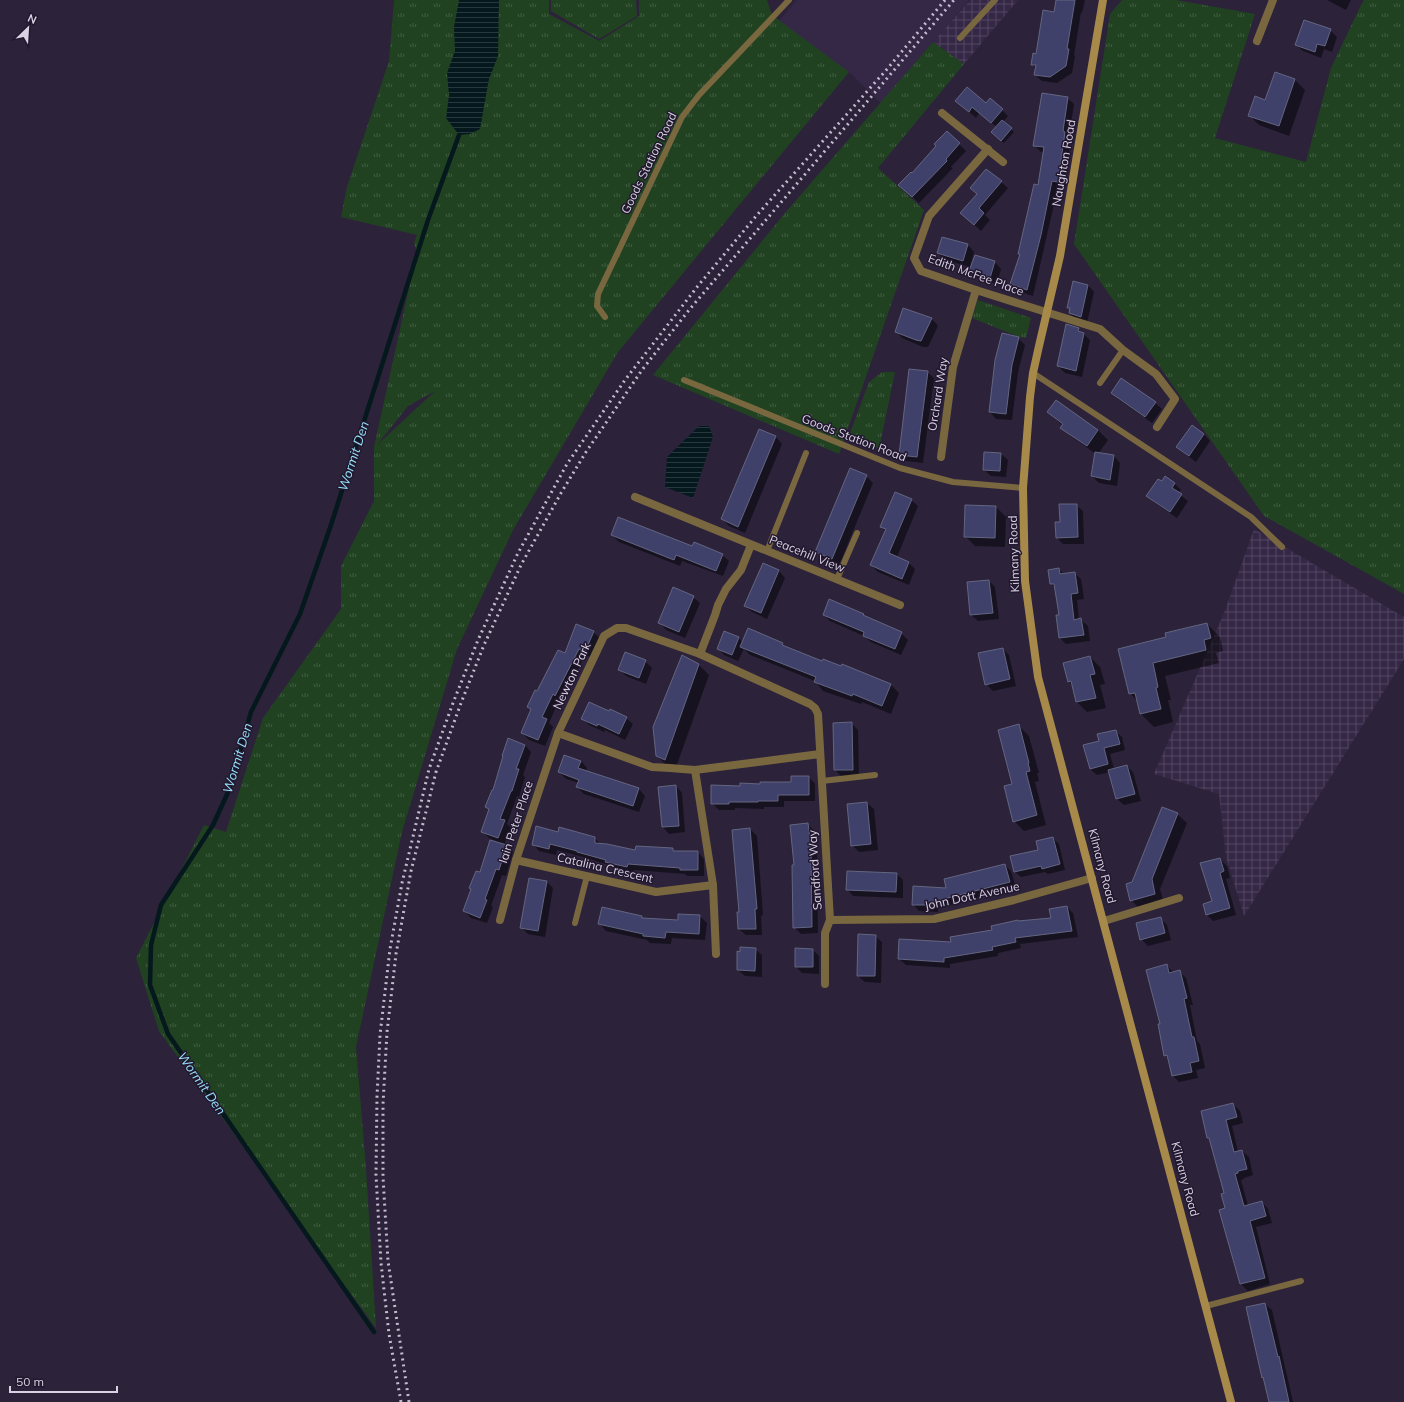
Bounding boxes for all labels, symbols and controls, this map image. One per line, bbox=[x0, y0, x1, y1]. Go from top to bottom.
north arrow bbox=[8, 8, 48, 48]
text: N bbox=[26, 11, 39, 27]
street label: Goods Station Road bbox=[617, 110, 680, 216]
street label: Naughton Road bbox=[1048, 118, 1079, 208]
street label: Edith McFee Place bbox=[926, 250, 1026, 299]
street label: Orchard Way bbox=[924, 355, 951, 432]
street label: Goods Station Road bbox=[800, 411, 909, 464]
water label: Wormit Den bbox=[334, 419, 372, 493]
street label: Kilmany Road bbox=[1005, 515, 1022, 593]
street label: Peacehill View bbox=[767, 532, 848, 576]
street label: Newton Park bbox=[549, 639, 594, 712]
water label: Wormit Den bbox=[219, 721, 255, 795]
street label: Iain Peter Place bbox=[495, 779, 536, 865]
street label: Kilmany Road bbox=[1085, 827, 1120, 905]
street label: Sandford Way bbox=[804, 829, 825, 911]
street label: Catalina Crescent bbox=[556, 849, 655, 886]
street label: John Dott Avenue bbox=[923, 878, 1021, 913]
water label: Wormit Den bbox=[175, 1049, 229, 1117]
street label: Kilmany Road bbox=[1168, 1140, 1203, 1218]
scale bar bbox=[10, 1368, 117, 1394]
text: 50 m bbox=[16, 1374, 44, 1389]

